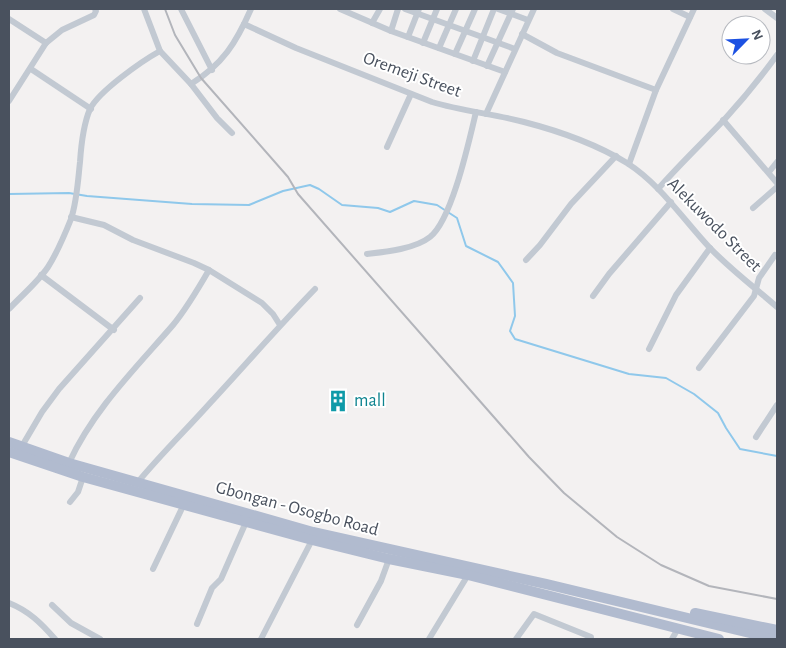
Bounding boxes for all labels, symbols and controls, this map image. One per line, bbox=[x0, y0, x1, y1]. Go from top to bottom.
north arrow bbox=[721, 15, 771, 65]
text: N bbox=[749, 28, 765, 42]
street label: Oremeji Street bbox=[361, 49, 464, 101]
street label: Alekuwodo Street bbox=[664, 175, 765, 276]
building icon: mall bbox=[325, 388, 351, 414]
place label: mall bbox=[354, 392, 386, 410]
street label: Gbongan - Osogbo Road bbox=[214, 479, 380, 539]

